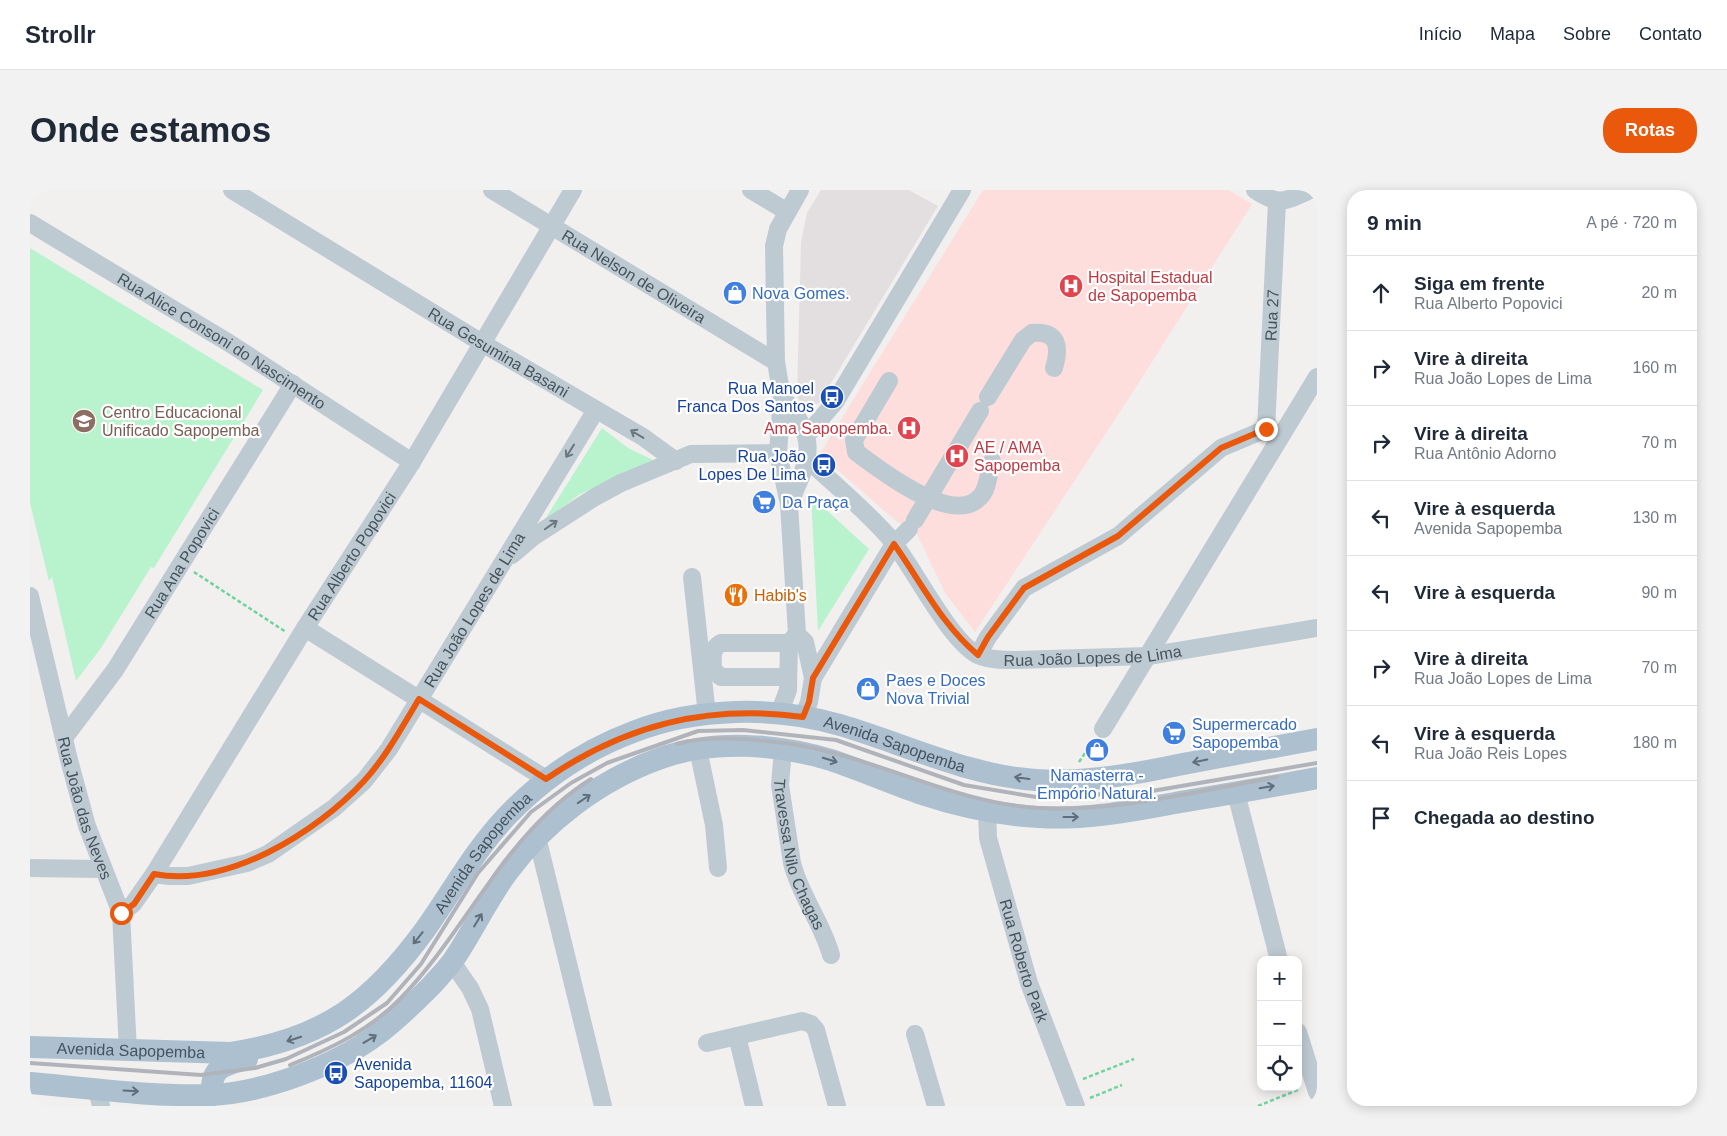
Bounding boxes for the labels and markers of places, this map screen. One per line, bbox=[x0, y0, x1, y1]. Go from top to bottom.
place label: Hospital Estadual de Sapopemba bbox=[1088, 269, 1213, 304]
hospital icon: Hospital Estadual de Sapopemba bbox=[1058, 273, 1084, 299]
shop icon: Nova Gomes. bbox=[722, 280, 748, 306]
place label: Nova Gomes. bbox=[752, 285, 850, 302]
place label: Rua Manoel Franca Dos Santos bbox=[677, 380, 814, 415]
bus stop icon: Rua Manoel Franca Dos Santos bbox=[819, 384, 845, 410]
place label: Centro Educacional Unificado Sapopemba bbox=[102, 404, 260, 439]
school or university icon: Centro Educacional Unificado Sapopemba bbox=[71, 408, 97, 434]
hospital icon: Ama Sapopemba. bbox=[896, 415, 922, 441]
place label: Ama Sapopemba. bbox=[764, 420, 892, 437]
place label: AE / AMA Sapopemba bbox=[974, 439, 1060, 474]
hospital icon: AE / AMA Sapopemba bbox=[944, 443, 970, 469]
place label: Rua João Lopes De Lima bbox=[698, 448, 806, 483]
bus stop icon: Rua João Lopes De Lima bbox=[811, 452, 837, 478]
supermarket icon: Da Praça bbox=[751, 489, 777, 515]
place label: Da Praça bbox=[782, 494, 849, 511]
restaurant icon: Habib's bbox=[723, 582, 749, 608]
place label: Habib's bbox=[754, 587, 807, 604]
place label: Paes e Doces Nova Trivial bbox=[886, 672, 986, 707]
shop icon: Paes e Doces Nova Trivial bbox=[855, 676, 881, 702]
place label: Supermercado Sapopemba bbox=[1192, 716, 1297, 751]
supermarket icon: Supermercado Sapopemba bbox=[1161, 720, 1187, 746]
shop icon: Namasterra - Empório Natural. bbox=[1084, 737, 1110, 763]
place label: Namasterra - Empório Natural. bbox=[1037, 767, 1157, 802]
place label: Avenida Sapopemba, 11604 bbox=[354, 1056, 493, 1091]
bus stop icon: Avenida Sapopemba, 11604 bbox=[323, 1060, 349, 1086]

